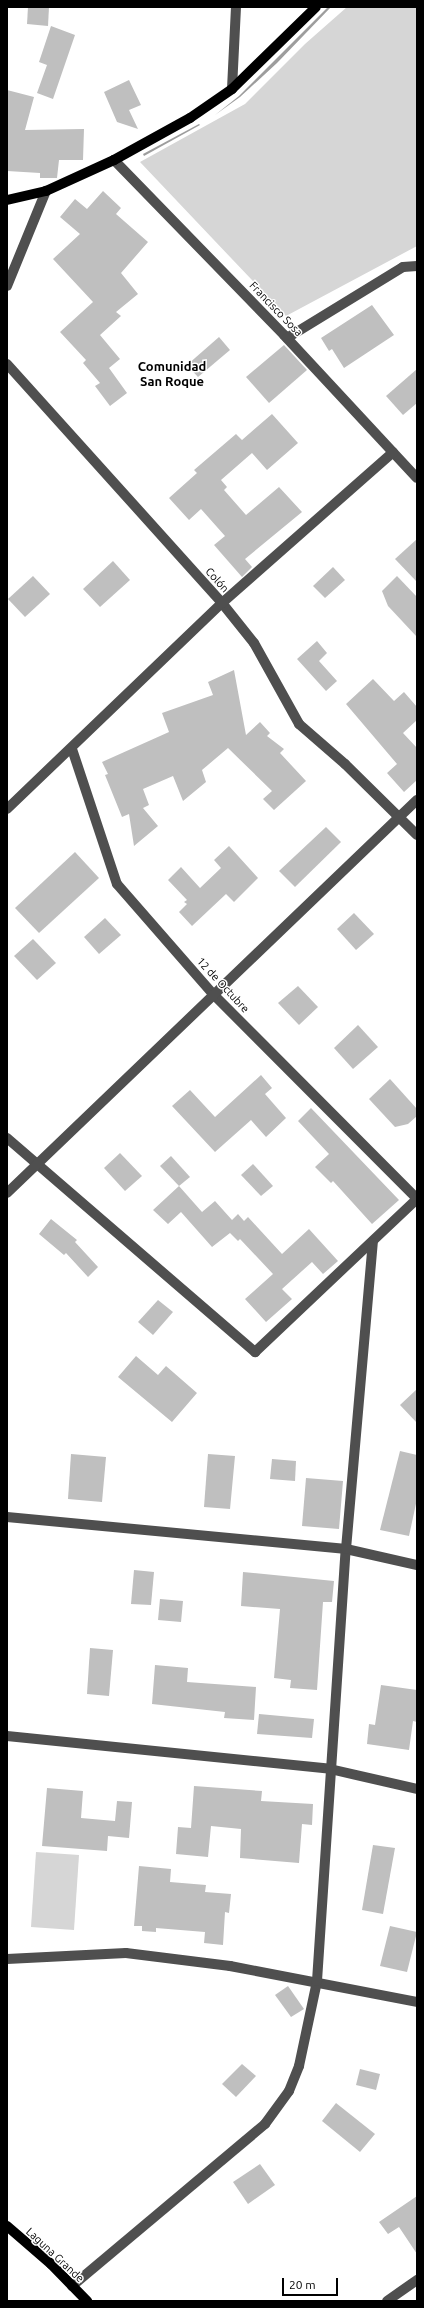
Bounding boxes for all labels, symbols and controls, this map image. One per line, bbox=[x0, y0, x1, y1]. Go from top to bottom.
street label: Francisco Sosa bbox=[247, 279, 305, 339]
district label: Comunidad San Roque bbox=[138, 359, 206, 390]
street label: Colón bbox=[202, 565, 232, 595]
street label: 12 de Octubre bbox=[194, 955, 252, 1015]
street label: Laguna Grande bbox=[23, 2225, 87, 2285]
scale bar bbox=[284, 2270, 340, 2296]
text: 20 m bbox=[289, 2278, 316, 2291]

